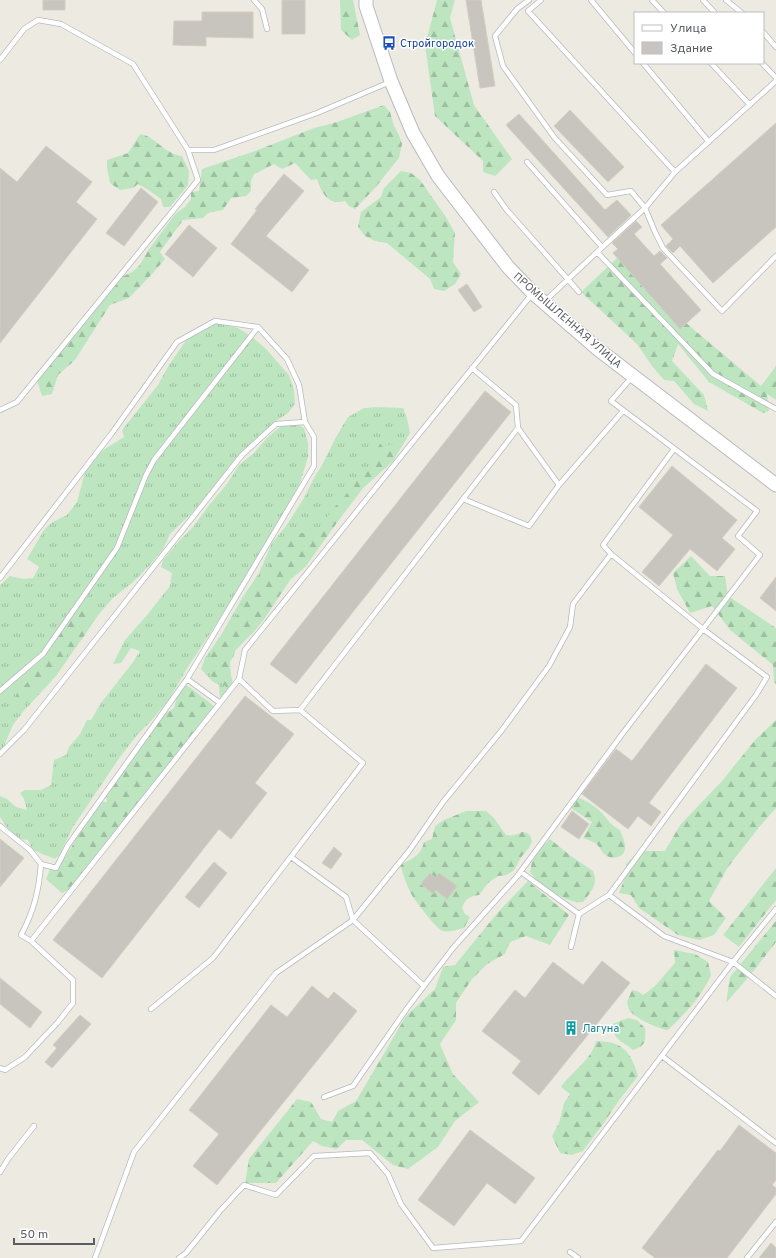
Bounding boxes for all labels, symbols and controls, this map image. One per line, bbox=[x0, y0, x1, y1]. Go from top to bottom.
legend bbox=[634, 12, 764, 64]
text: Улица bbox=[670, 21, 706, 37]
bus stop icon: Стройгородок bbox=[381, 35, 397, 51]
place label: Стройгородок bbox=[400, 37, 474, 51]
text: Здание bbox=[670, 41, 713, 57]
street label: ПРОМЫШЛЕННАЯ УЛИЦА bbox=[510, 270, 624, 372]
building icon: Лагуна bbox=[563, 1020, 579, 1036]
place label: Лагуна bbox=[582, 1022, 619, 1036]
scale bar bbox=[14, 1220, 94, 1246]
text: 50 m bbox=[20, 1227, 48, 1243]

